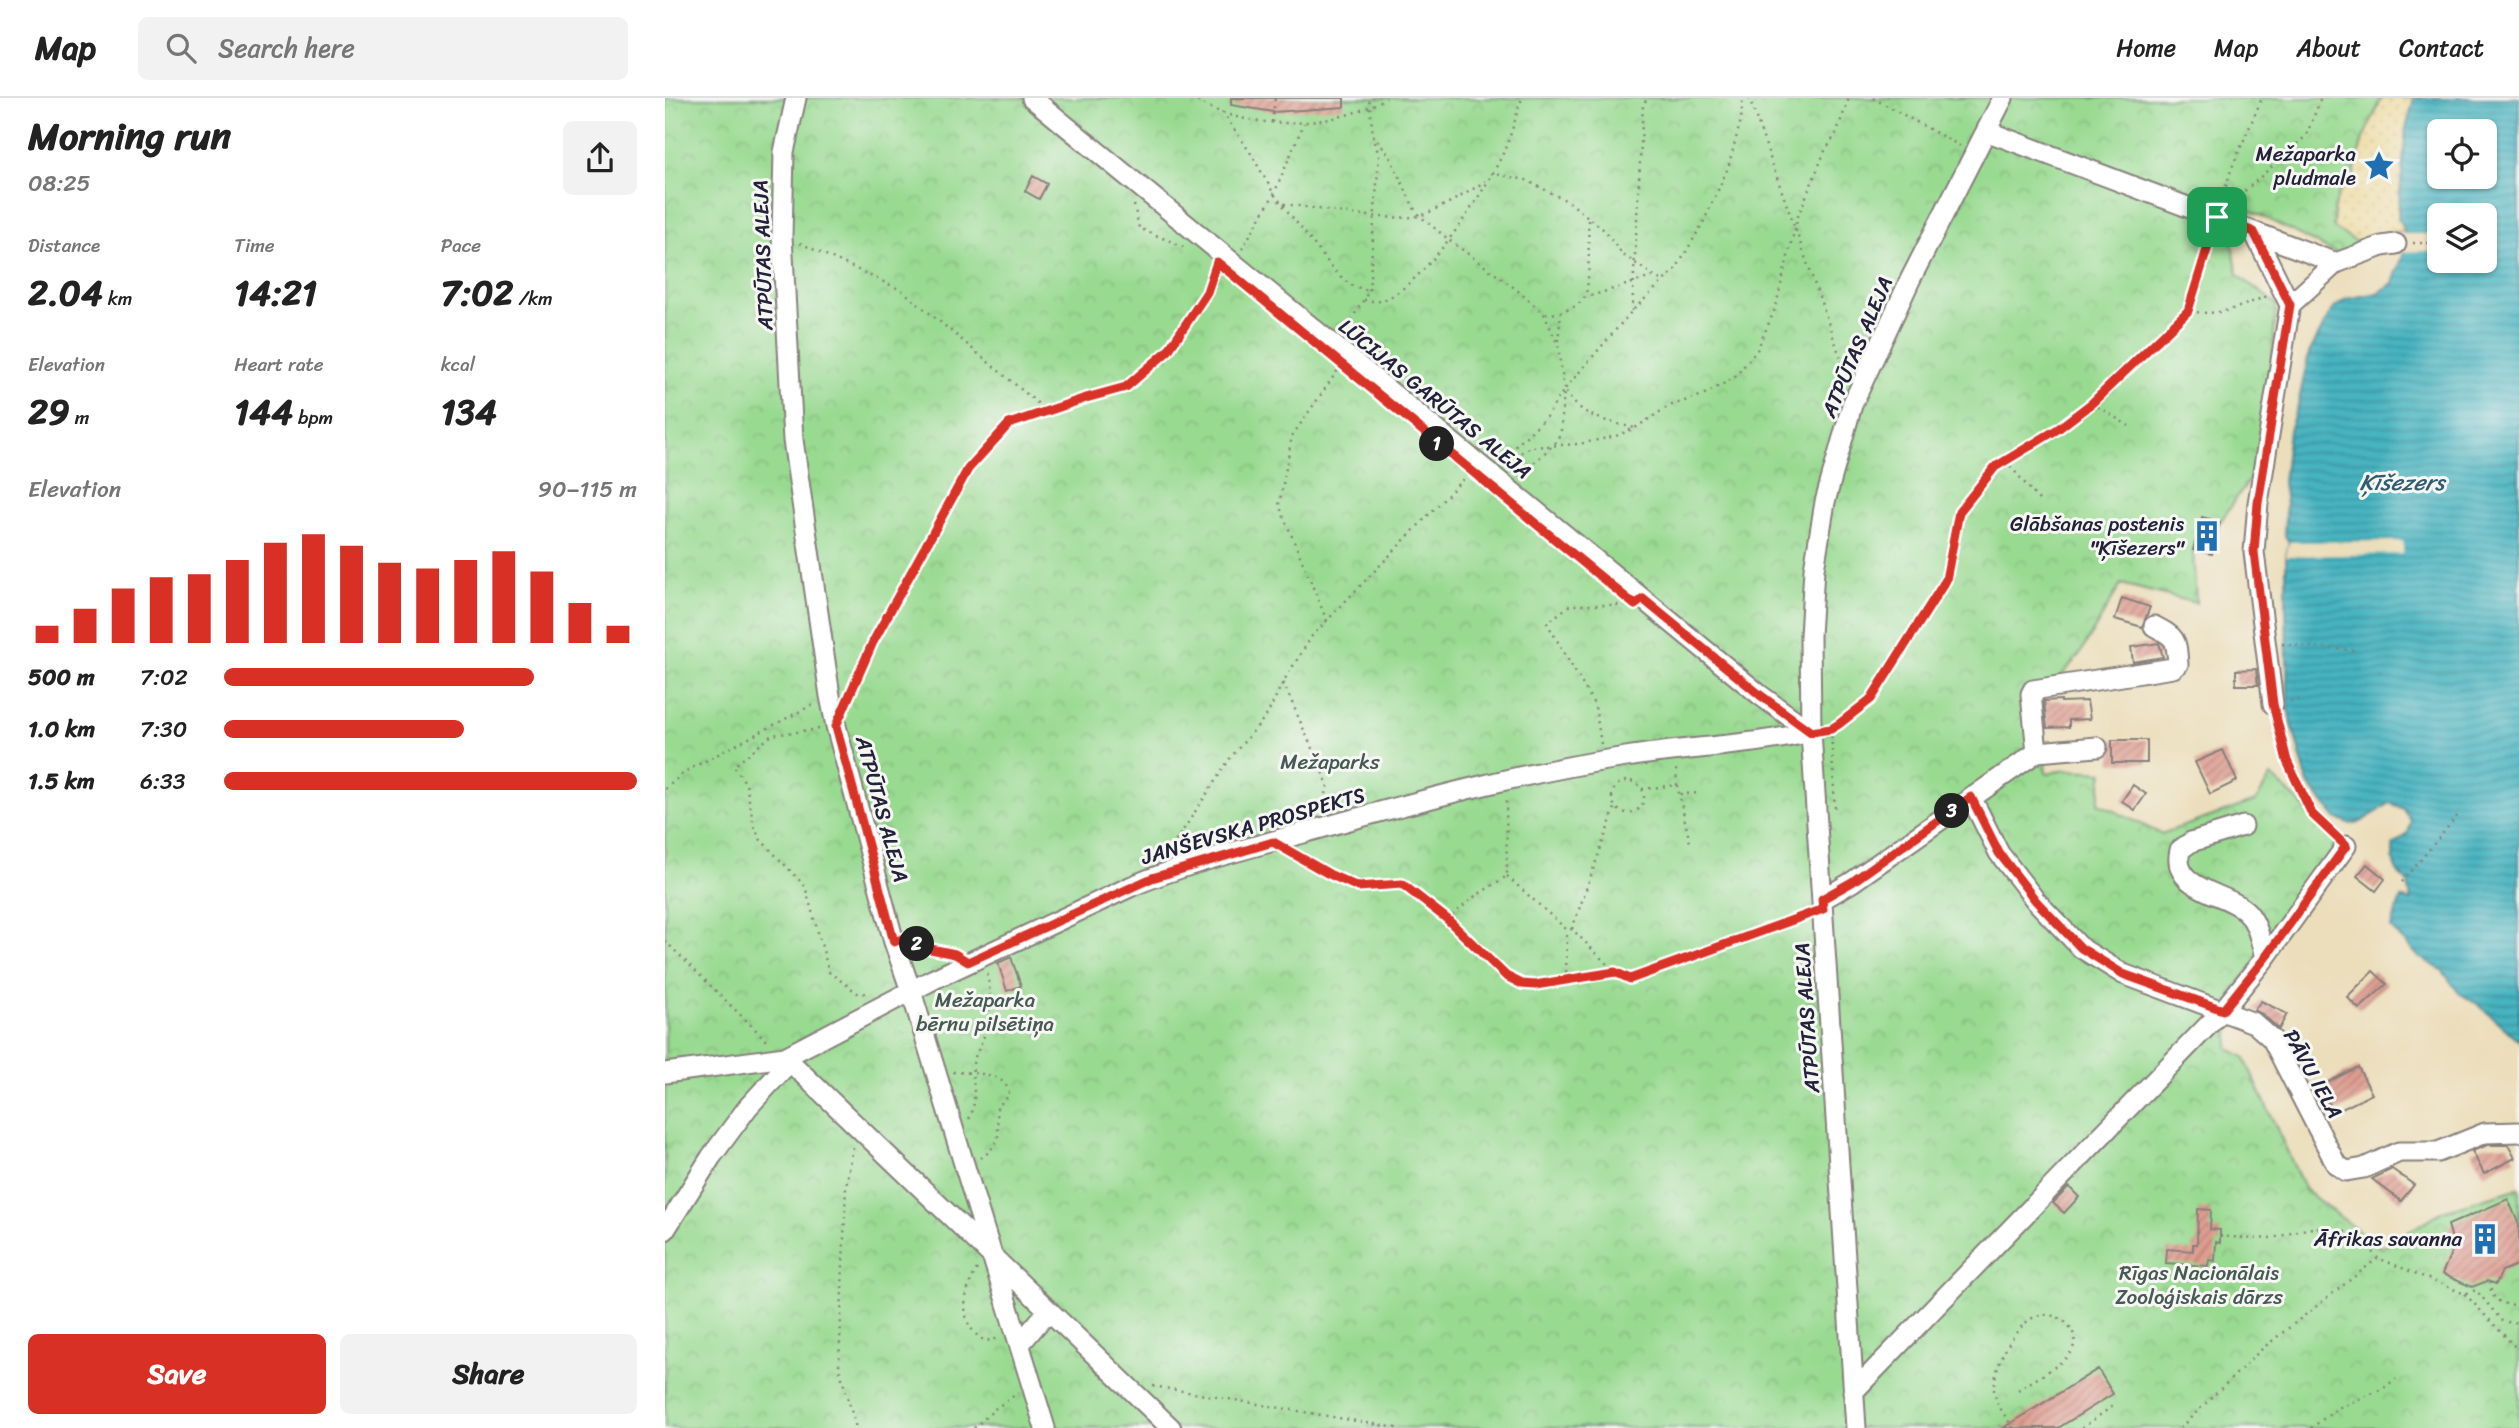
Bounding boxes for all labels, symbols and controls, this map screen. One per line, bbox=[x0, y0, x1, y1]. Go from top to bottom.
search box bbox=[138, 17, 628, 80]
text: Map bbox=[35, 19, 96, 77]
text: Search here bbox=[218, 25, 355, 71]
text: Home bbox=[2116, 27, 2176, 69]
text: Map bbox=[2214, 27, 2258, 69]
text: About bbox=[2296, 27, 2361, 69]
text: Contact bbox=[2399, 27, 2484, 69]
icon: search bbox=[162, 29, 200, 67]
text: Morning run bbox=[28, 103, 231, 170]
map controls bbox=[2427, 119, 2497, 273]
button: locate bbox=[2427, 119, 2497, 189]
button: share bbox=[563, 121, 637, 195]
place label: Mežaparka pludmale bbox=[2256, 135, 2356, 197]
place icon: Mežaparka pludmale bbox=[2362, 149, 2396, 183]
text: 08:25 bbox=[28, 163, 91, 204]
street label: ATPŪTAS ALEJA bbox=[741, 179, 785, 332]
pin bbox=[2187, 187, 2247, 247]
icon: arrive bbox=[2198, 198, 2236, 236]
button: layers bbox=[2427, 203, 2497, 273]
text: Distance bbox=[28, 229, 100, 262]
text: Time bbox=[234, 229, 275, 262]
text: Pace bbox=[441, 229, 481, 262]
text: 2.04 bbox=[28, 262, 103, 324]
text: 14:21 bbox=[234, 262, 317, 324]
text: 7:02 bbox=[441, 262, 514, 324]
street label: ATPŪTAS ALEJA bbox=[1810, 270, 1904, 425]
text: km bbox=[103, 282, 132, 315]
text: /km bbox=[514, 282, 553, 315]
street label: LŪCIJAS GARŪTAS ALEJA bbox=[1330, 309, 1540, 489]
text: Elevation bbox=[28, 348, 105, 381]
text: Heart rate bbox=[234, 348, 324, 381]
text: kcal bbox=[441, 348, 475, 381]
text: 29 bbox=[28, 381, 70, 443]
text: 144 bbox=[234, 381, 293, 443]
text: 134 bbox=[441, 381, 497, 443]
text: m bbox=[70, 401, 89, 434]
text: bpm bbox=[293, 401, 333, 434]
pin: 1 bbox=[1419, 426, 1455, 462]
text: 1 bbox=[1432, 427, 1441, 460]
water label: Ķīšezers bbox=[2360, 462, 2447, 503]
text: Elevation bbox=[28, 469, 121, 510]
text: 90–115 m bbox=[538, 469, 637, 510]
place label: Glābšanas postenis "Ķīšezers" bbox=[2010, 505, 2185, 567]
building icon: Glābšanas postenis "Ķīšezers" bbox=[2190, 519, 2224, 553]
text: 500 m bbox=[28, 657, 95, 698]
text: 7:02 bbox=[140, 657, 188, 698]
text: 1.0 km bbox=[28, 709, 95, 750]
text: 7:30 bbox=[140, 709, 187, 750]
street label: ATPŪTAS ALEJA bbox=[844, 730, 920, 887]
park label: Mežaparks bbox=[1280, 743, 1380, 781]
text: 1.5 km bbox=[28, 761, 95, 802]
text: 6:33 bbox=[140, 761, 185, 802]
street label: JANŠEVSKA PROSPEKTS bbox=[1136, 776, 1369, 876]
pin: 3 bbox=[1935, 794, 1969, 828]
text: 3 bbox=[1946, 794, 1957, 827]
pin: 2 bbox=[899, 926, 935, 962]
text: 2 bbox=[911, 927, 922, 960]
street label: ATPŪTAS ALEJA bbox=[1783, 942, 1831, 1095]
park label: Mežaparka bērnu pilsētiņa bbox=[916, 981, 1055, 1043]
street label: PĀVU IELA bbox=[2273, 1022, 2353, 1126]
place label: Āfrikas savanna bbox=[2313, 1220, 2462, 1258]
building icon: Āfrikas savanna bbox=[2468, 1222, 2502, 1256]
park label: Rīgas Nacionālais Zooloģiskais dārzs bbox=[2115, 1254, 2283, 1316]
button: Save bbox=[28, 1334, 326, 1414]
button: Share bbox=[340, 1334, 637, 1414]

